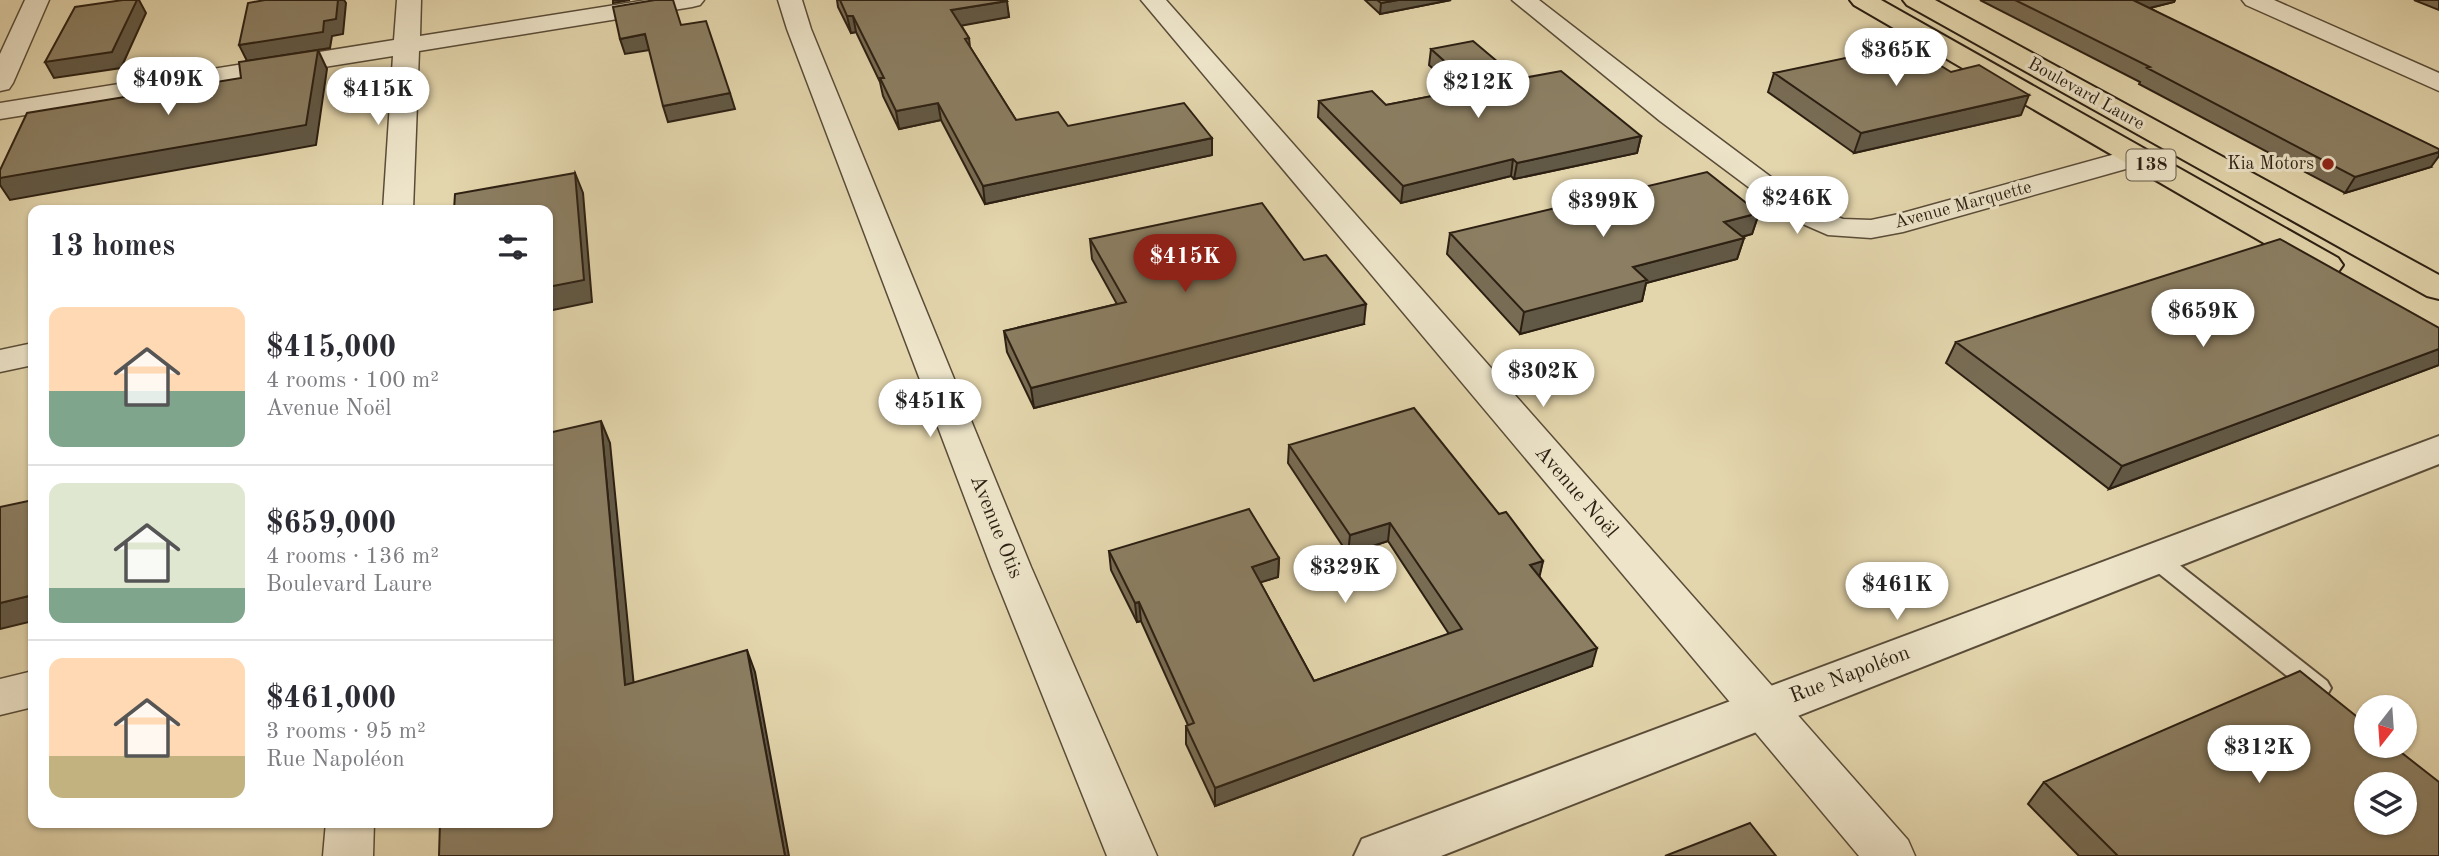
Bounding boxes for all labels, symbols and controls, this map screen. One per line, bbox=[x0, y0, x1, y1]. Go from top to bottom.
pin: $365K bbox=[1847, 28, 1945, 88]
text: $365K bbox=[1860, 39, 1932, 62]
street label: Boulevard Laure bbox=[2025, 55, 2147, 133]
pin: $409K bbox=[119, 58, 217, 117]
pin: $212K bbox=[1429, 60, 1527, 120]
text: $409K bbox=[132, 68, 204, 91]
pin: $415K bbox=[329, 68, 427, 127]
text: $212K bbox=[1442, 71, 1514, 94]
text: $415K bbox=[342, 78, 414, 101]
road number: 138 bbox=[2126, 150, 2176, 181]
place label: Kia Motors bbox=[2227, 155, 2314, 173]
marker: Kia Motors bbox=[2320, 156, 2336, 172]
pin: $246K bbox=[1748, 176, 1846, 236]
street label: Avenue Marquette bbox=[1892, 178, 2034, 232]
pin: $399K bbox=[1554, 180, 1652, 239]
text: $246K bbox=[1761, 187, 1833, 210]
text: $399K bbox=[1567, 190, 1639, 213]
icon: filters bbox=[494, 228, 532, 266]
text: 13 homes bbox=[49, 232, 175, 262]
pin: $415K bbox=[1136, 234, 1234, 294]
text: $415K bbox=[1149, 245, 1221, 268]
pin: $659K bbox=[2154, 290, 2252, 349]
text: $659K bbox=[2167, 300, 2239, 323]
text: $415,000 bbox=[266, 333, 396, 363]
icon: home bbox=[105, 335, 189, 419]
pin: $302K bbox=[1494, 350, 1592, 409]
text: $302K bbox=[1507, 360, 1579, 383]
text: 4 rooms · 100 m² bbox=[266, 369, 439, 392]
pin: $451K bbox=[881, 380, 979, 439]
text: $451K bbox=[894, 390, 966, 413]
text: Avenue Noël bbox=[266, 397, 391, 420]
street label: Avenue Noël bbox=[1531, 442, 1622, 542]
street label: Avenue Otis bbox=[966, 472, 1026, 582]
text: $659,000 bbox=[266, 509, 396, 539]
icon: home bbox=[105, 511, 189, 595]
text: 4 rooms · 136 m² bbox=[266, 545, 439, 568]
pin: $329K bbox=[1296, 546, 1394, 605]
text: $329K bbox=[1309, 556, 1381, 579]
pin: $461K bbox=[1848, 562, 1946, 622]
text: Boulevard Laure bbox=[266, 573, 432, 596]
text: $461K bbox=[1861, 573, 1933, 596]
street label: Rue Napoléon bbox=[1787, 642, 1913, 708]
text: $461,000 bbox=[266, 684, 396, 714]
icon: home bbox=[105, 686, 189, 770]
north arrow bbox=[2354, 695, 2417, 758]
map controls bbox=[2354, 695, 2417, 835]
text: 3 rooms · 95 m² bbox=[266, 720, 426, 743]
pin: $312K bbox=[2210, 726, 2308, 785]
text: $312K bbox=[2223, 736, 2295, 759]
text: Rue Napoléon bbox=[266, 748, 405, 771]
button: layers bbox=[2354, 772, 2417, 835]

